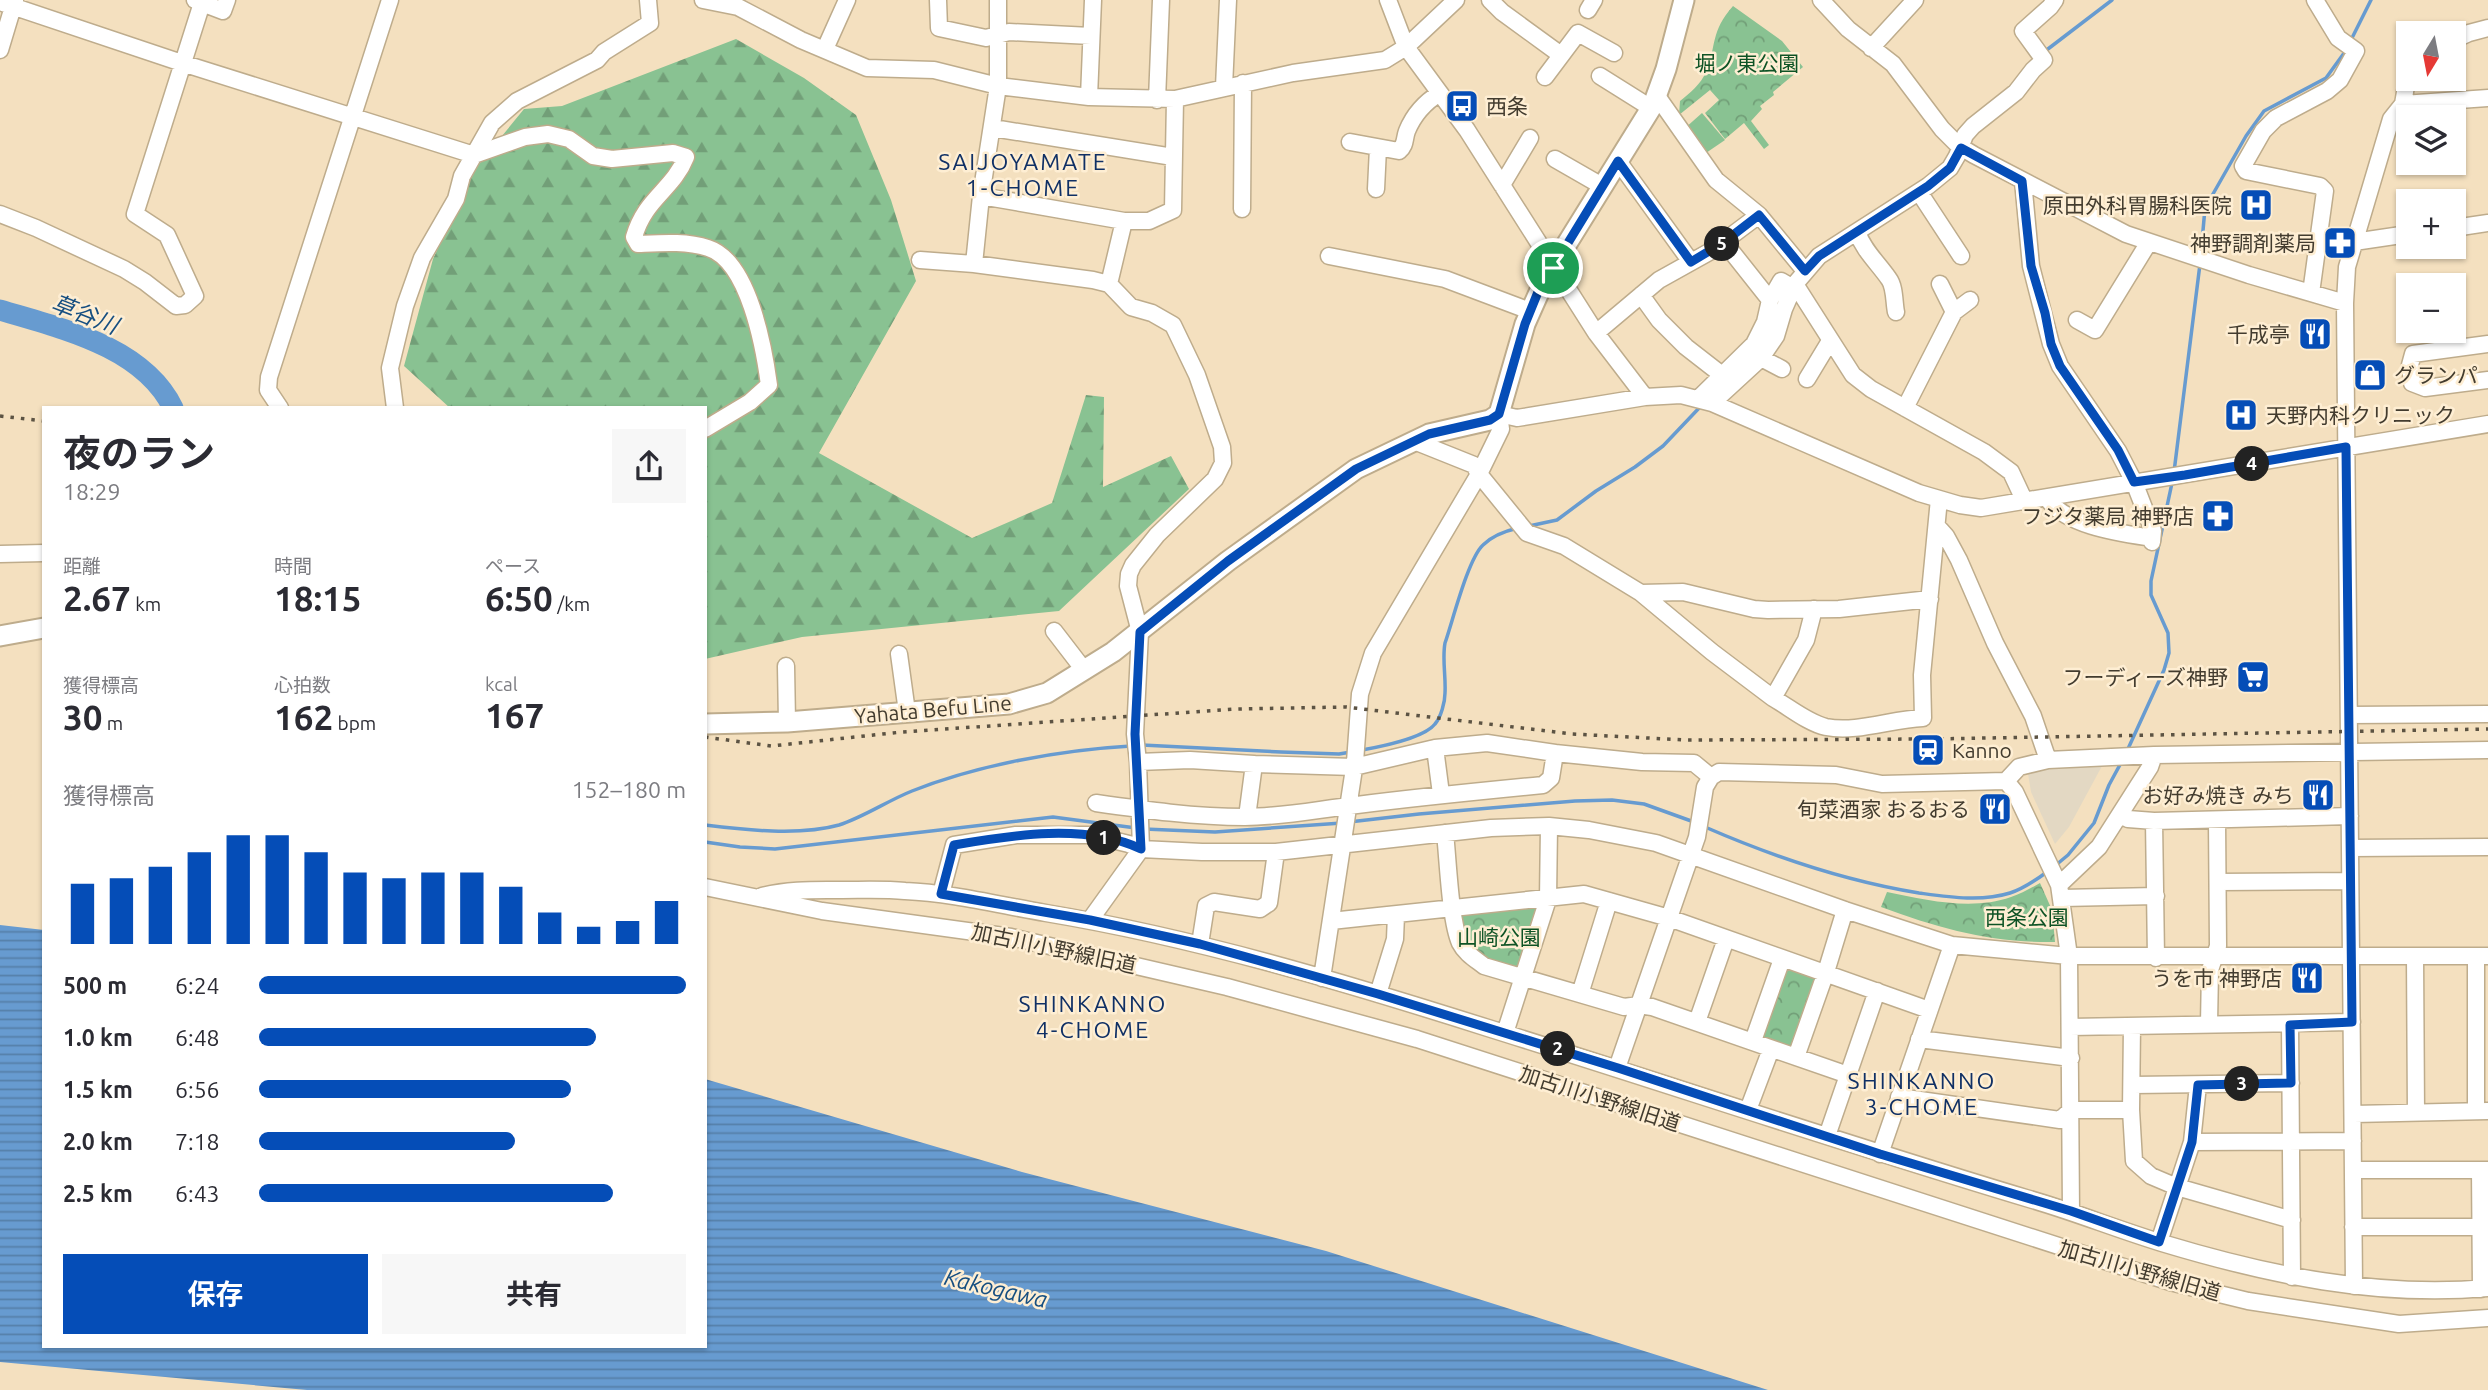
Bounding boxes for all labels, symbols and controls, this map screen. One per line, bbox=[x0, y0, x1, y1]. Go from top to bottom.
north arrow bbox=[2396, 21, 2466, 91]
map controls bbox=[2396, 21, 2466, 343]
park label: 堀ノ東公園 bbox=[1695, 51, 1800, 75]
bus stop icon: 西条 bbox=[1443, 87, 1481, 125]
place label: 西条 bbox=[1486, 94, 1528, 118]
button: layers bbox=[2396, 105, 2466, 175]
district label: SAIJOYAMATE 1-CHOME bbox=[938, 149, 1108, 200]
hospital icon: 原田外科胃腸科医院 bbox=[2237, 186, 2275, 224]
button: + bbox=[2396, 189, 2466, 259]
place label: 原田外科胃腸科医院 bbox=[2043, 193, 2232, 217]
pharmacy icon: 神野調剤薬局 bbox=[2321, 224, 2359, 262]
pin: 5 bbox=[1704, 226, 1740, 262]
place label: 神野調剤薬局 bbox=[2190, 231, 2316, 255]
text: 5 bbox=[1716, 232, 1727, 254]
pin bbox=[1523, 238, 1583, 298]
icon: arrive bbox=[1534, 249, 1572, 287]
button: − bbox=[2396, 273, 2466, 343]
water label: 草谷川 bbox=[48, 290, 124, 339]
restaurant icon: 千成亭 bbox=[2296, 315, 2334, 353]
place label: 千成亭 bbox=[2227, 322, 2290, 346]
shop icon: グランパ bbox=[2351, 356, 2389, 394]
place label: グランパ bbox=[2394, 363, 2478, 387]
hospital icon: 天野内科クリニック bbox=[2222, 396, 2260, 434]
place label: 天野内科クリニック bbox=[2266, 403, 2455, 427]
button: share bbox=[612, 429, 686, 503]
text: 夜のラン bbox=[63, 432, 215, 474]
pin: 4 bbox=[2234, 447, 2270, 482]
text: 4 bbox=[2246, 452, 2257, 474]
text: 18:29 bbox=[63, 479, 121, 504]
pharmacy icon: フジタ薬局 神野店 bbox=[2199, 497, 2237, 535]
place label: フジタ薬局 神野店 bbox=[2022, 504, 2194, 528]
text: 距離 bbox=[63, 555, 101, 577]
text: 時間 bbox=[274, 555, 312, 577]
text: ペース bbox=[485, 555, 541, 577]
text: 2.67 bbox=[63, 578, 131, 618]
text: 18:15 bbox=[274, 578, 362, 618]
text: 6:50 bbox=[485, 578, 553, 618]
text: km bbox=[131, 593, 161, 615]
text: /km bbox=[553, 593, 590, 615]
supermarket icon: フーディーズ神野 bbox=[2234, 658, 2272, 696]
place label: フーディーズ神野 bbox=[2063, 665, 2228, 689]
text: kcal bbox=[485, 673, 518, 695]
text: 獲得標高 bbox=[63, 674, 139, 696]
text: 心拍数 bbox=[274, 674, 331, 696]
street label: Yahata Befu Line bbox=[853, 690, 1013, 728]
text: 167 bbox=[485, 695, 544, 735]
text: 30 bbox=[63, 697, 102, 737]
text: 162 bbox=[274, 697, 333, 737]
text: m bbox=[102, 712, 123, 734]
text: bpm bbox=[333, 712, 376, 734]
station icon: Kanno bbox=[1909, 731, 1947, 769]
place label: Kanno bbox=[1952, 738, 2012, 762]
restaurant icon: お好み焼き みち bbox=[2299, 776, 2337, 814]
text: 152–180 m bbox=[572, 777, 686, 802]
text: 獲得標高 bbox=[63, 783, 155, 808]
place label: お好み焼き みち bbox=[2142, 783, 2294, 807]
restaurant icon: 旬菜酒家 おるおる bbox=[1976, 790, 2014, 828]
place label: 旬菜酒家 おるおる bbox=[1797, 797, 1970, 821]
pin: 1 bbox=[1086, 820, 1122, 856]
text: 1 bbox=[1098, 826, 1109, 848]
park label: 西条公園 bbox=[1985, 905, 2069, 929]
street label: 加古川小野線旧道 bbox=[969, 919, 1139, 977]
park label: 山崎公園 bbox=[1457, 925, 1541, 949]
restaurant icon: うを市 神野店 bbox=[2288, 959, 2326, 997]
place label: うを市 神野店 bbox=[2151, 966, 2282, 990]
text: 500 m bbox=[63, 973, 127, 998]
text: 6:24 bbox=[175, 973, 220, 998]
district label: SHINKANNO 4-CHOME bbox=[1019, 991, 1167, 1042]
text: 1.0 km bbox=[63, 1025, 133, 1050]
text: 6:48 bbox=[175, 1025, 220, 1050]
pin: 2 bbox=[1540, 1032, 1576, 1066]
text: 2 bbox=[1552, 1037, 1563, 1059]
street label: 加古川小野線旧道 bbox=[1516, 1061, 1684, 1135]
pin: 3 bbox=[2224, 1066, 2260, 1102]
district label: SHINKANNO 3-CHOME bbox=[1848, 1068, 1996, 1119]
text: 3 bbox=[2236, 1072, 2247, 1094]
text: 1.5 km bbox=[63, 1077, 133, 1102]
text: 6:56 bbox=[175, 1077, 220, 1102]
text: 2.0 km bbox=[63, 1129, 133, 1154]
text: 7:18 bbox=[175, 1129, 220, 1154]
text: 2.5 km bbox=[63, 1181, 133, 1206]
text: 6:43 bbox=[175, 1181, 220, 1206]
street label: 加古川小野線旧道 bbox=[2056, 1235, 2224, 1305]
button: 保存 bbox=[63, 1254, 368, 1334]
button: 共有 bbox=[382, 1254, 686, 1334]
water label: Kakogawa bbox=[942, 1264, 1050, 1312]

